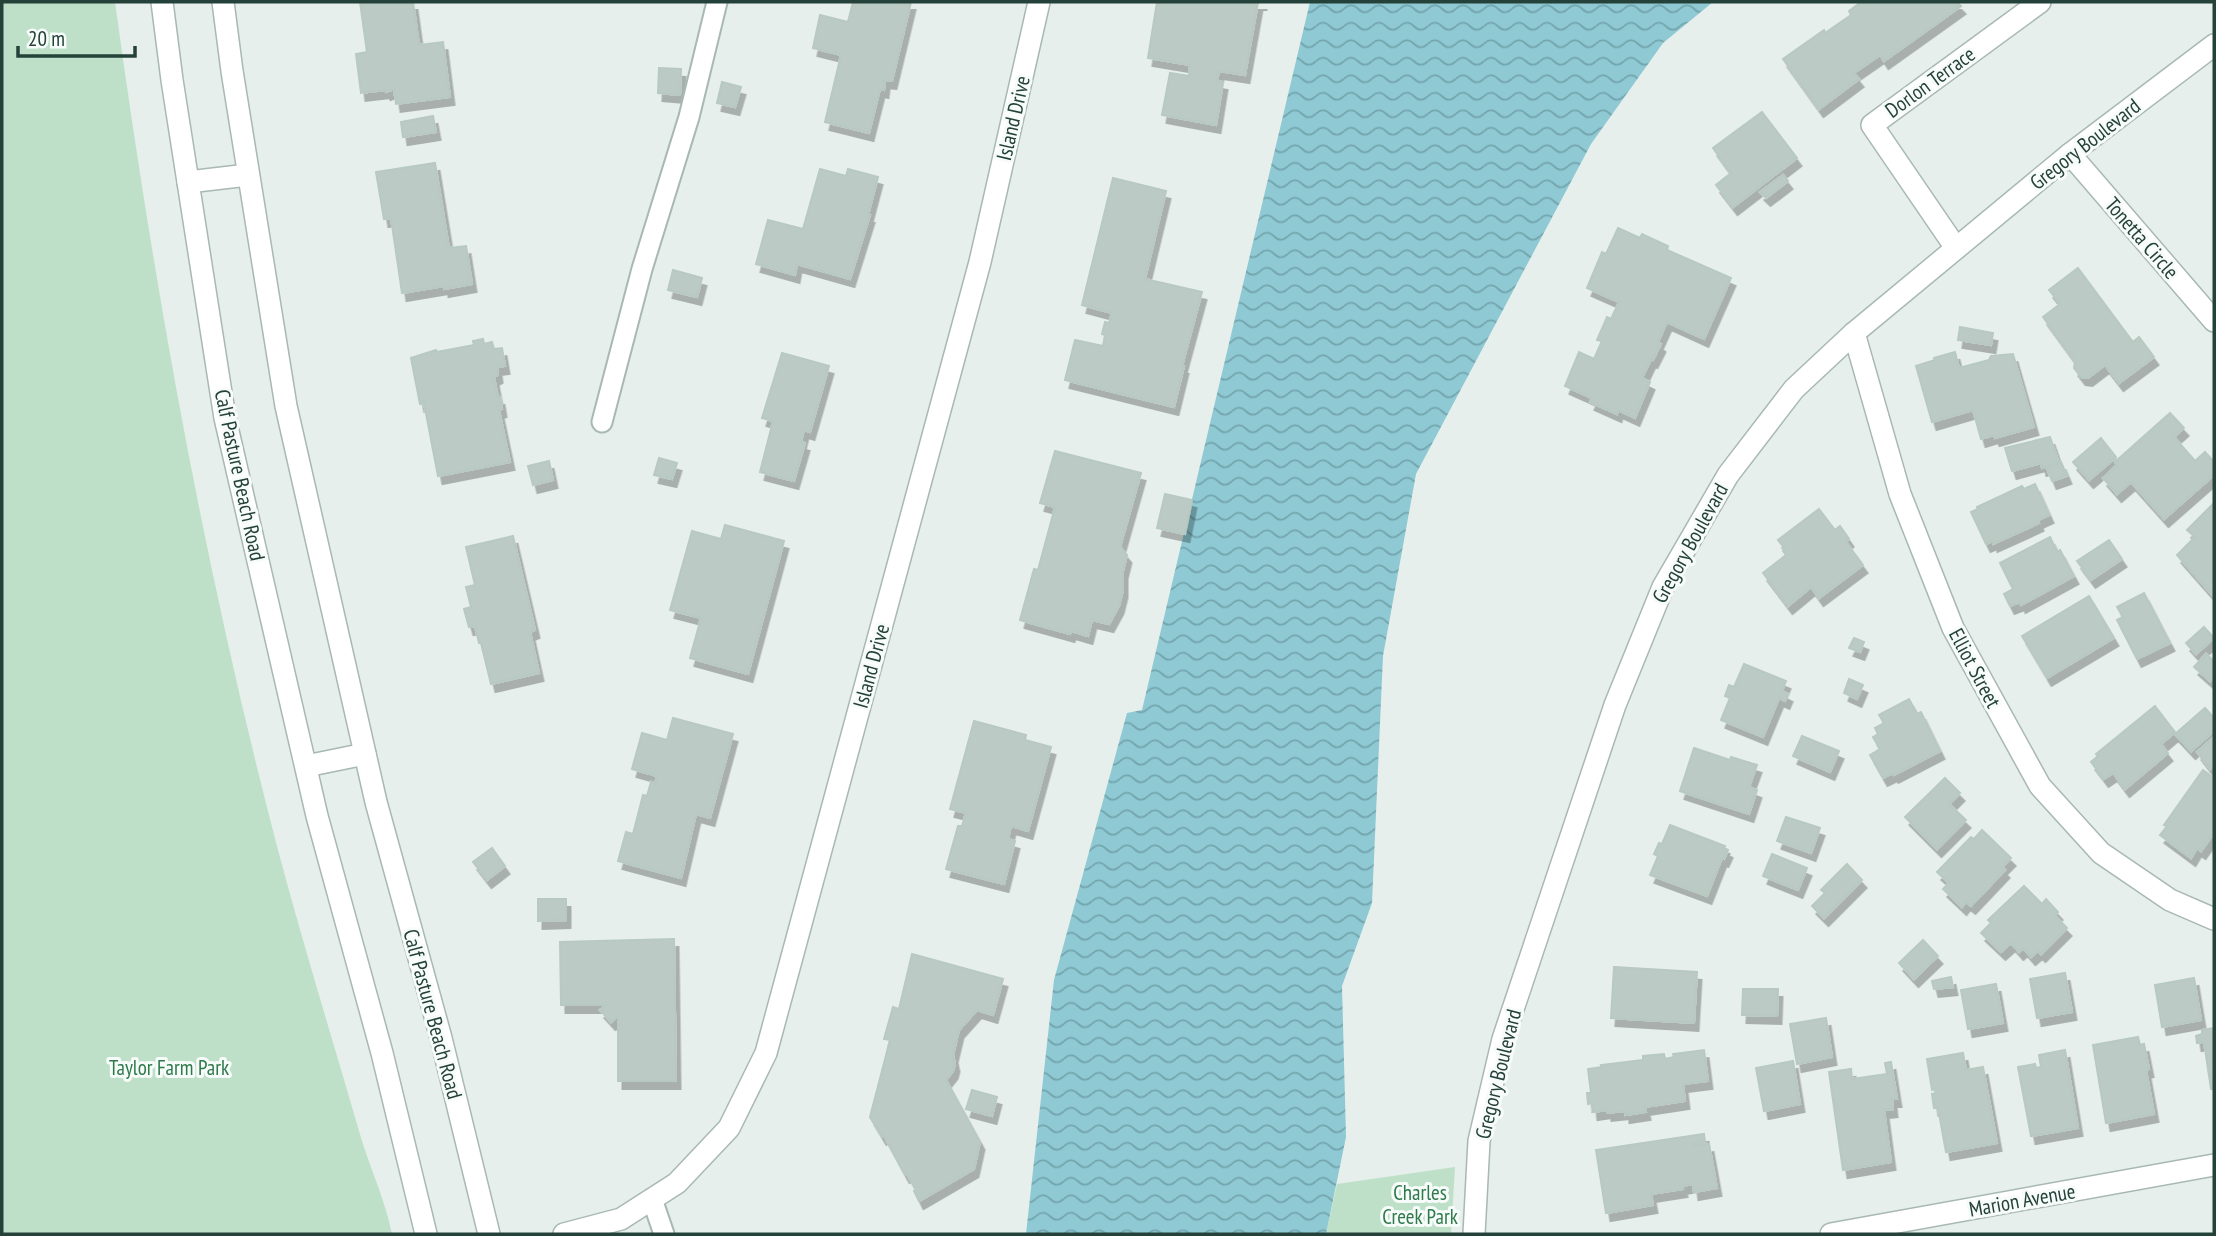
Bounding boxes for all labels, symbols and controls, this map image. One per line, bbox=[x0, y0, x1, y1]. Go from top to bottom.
scale bar bbox=[18, 14, 135, 58]
text: 20 m bbox=[28, 25, 65, 52]
street label: Dorlon Terrace bbox=[1880, 40, 1980, 124]
street label: Island Drive bbox=[990, 73, 1036, 163]
street label: Gregory Boulevard bbox=[2024, 92, 2146, 196]
street label: Tonetta Circle bbox=[2099, 192, 2185, 284]
street label: Calf Pasture Beach Road bbox=[209, 387, 271, 563]
street label: Gregory Boulevard bbox=[1646, 478, 1734, 608]
street label: Island Drive bbox=[847, 621, 895, 711]
street label: Elliot Street bbox=[1943, 624, 2007, 713]
street label: Calf Pasture Beach Road bbox=[397, 926, 469, 1102]
street label: Gregory Boulevard bbox=[1469, 1006, 1527, 1142]
park label: Taylor Farm Park bbox=[109, 1054, 229, 1081]
street label: Marion Avenue bbox=[1967, 1177, 2077, 1223]
park label: Charles Creek Park bbox=[1382, 1179, 1458, 1230]

